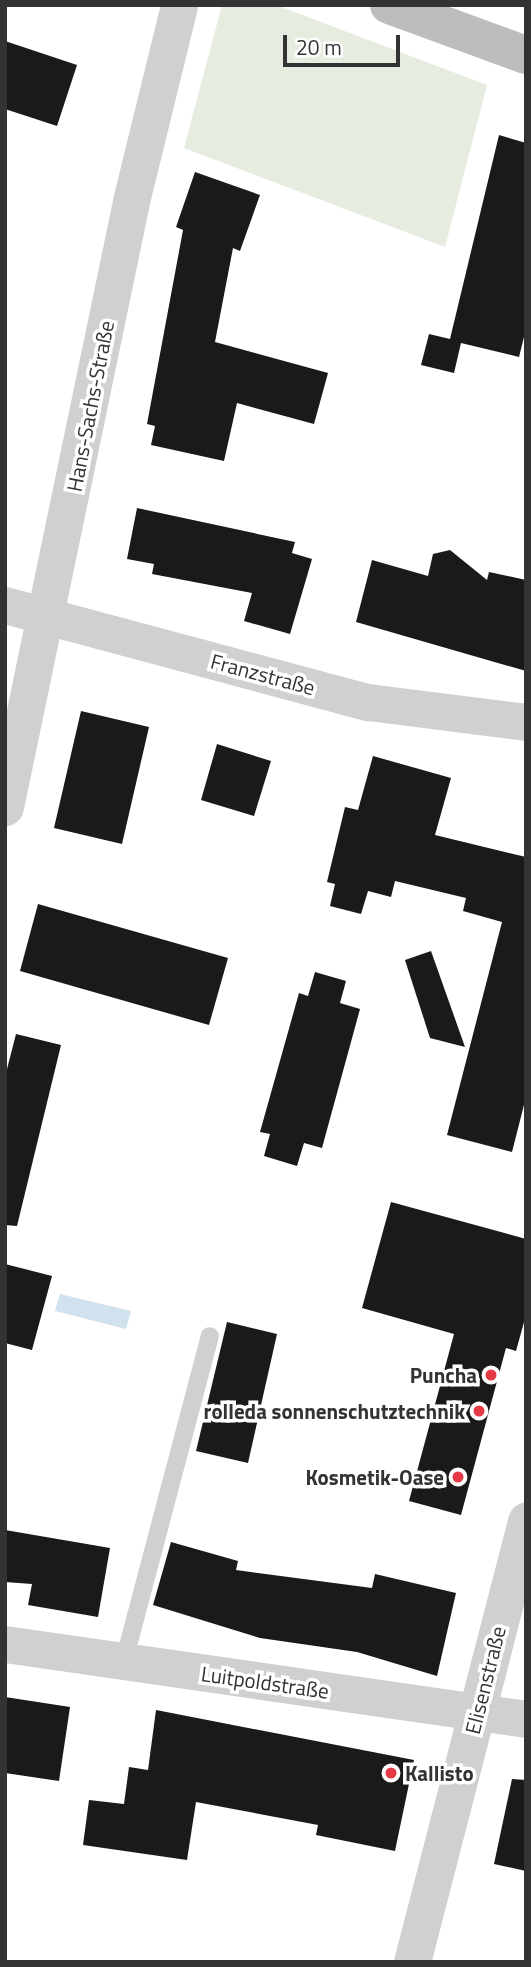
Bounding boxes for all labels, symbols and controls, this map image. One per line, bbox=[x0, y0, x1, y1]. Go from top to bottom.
scale bar bbox=[286, 21, 403, 65]
text: 20 m bbox=[296, 31, 342, 63]
street label: Hans-Sachs-Straße bbox=[61, 318, 119, 494]
street label: Franzstraße bbox=[208, 648, 318, 700]
place label: Puncha bbox=[410, 1362, 477, 1388]
marker: Puncha bbox=[483, 1367, 499, 1383]
place label: rolleda sonnenschutztechnik bbox=[204, 1398, 465, 1424]
marker: rolleda sonnenschutztechnik bbox=[471, 1403, 487, 1419]
place label: Kosmetik-Oase bbox=[305, 1464, 444, 1490]
marker: Kosmetik-Oase bbox=[450, 1469, 466, 1485]
street label: Elisenstraße bbox=[459, 1623, 511, 1737]
street label: Luitpoldstraße bbox=[199, 1661, 331, 1703]
place label: Kallisto bbox=[405, 1760, 474, 1786]
marker: Kallisto bbox=[383, 1765, 399, 1781]

